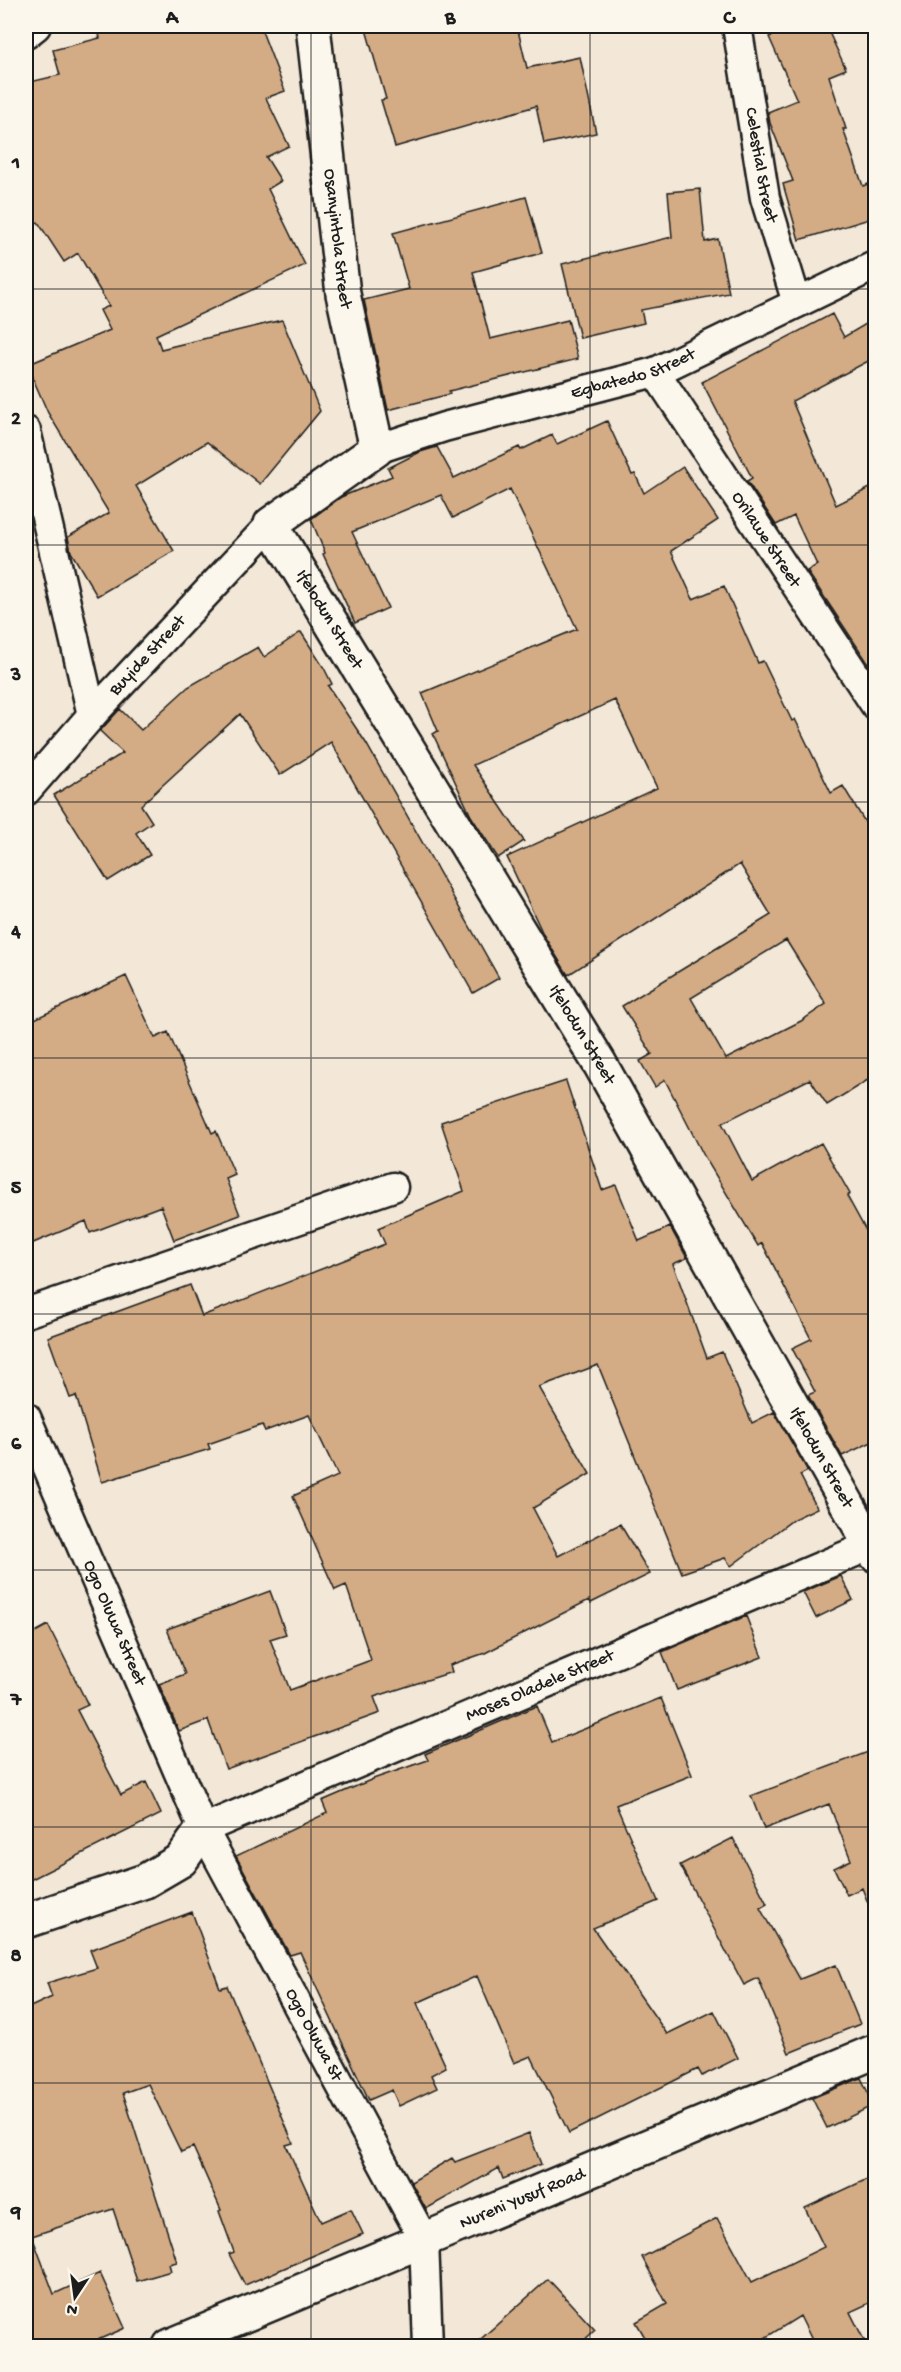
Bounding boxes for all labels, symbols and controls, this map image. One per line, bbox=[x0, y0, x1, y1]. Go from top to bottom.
text: A bbox=[165, 8, 180, 31]
text: B bbox=[444, 8, 456, 31]
text: C bbox=[723, 8, 737, 31]
street label: Celestial Street bbox=[740, 106, 783, 227]
text: 1 bbox=[11, 153, 20, 176]
street label: Osanyintola Street bbox=[319, 168, 357, 312]
street label: Egbatedo Street bbox=[569, 343, 700, 404]
text: 2 bbox=[11, 409, 21, 432]
street label: Orilawe Street bbox=[727, 488, 806, 593]
street label: Ifelodun Street bbox=[291, 566, 368, 674]
street label: Buyide Street bbox=[104, 610, 191, 701]
text: 3 bbox=[10, 665, 21, 688]
text: 4 bbox=[10, 922, 21, 945]
street label: Ifelodun Street bbox=[544, 981, 621, 1089]
text: 5 bbox=[11, 1178, 22, 1201]
street label: Ifelodun Street bbox=[785, 1403, 859, 1513]
text: 6 bbox=[11, 1434, 22, 1457]
street label: Ogo Oluwa Street bbox=[78, 1557, 151, 1690]
street label: Moses Oladele Street bbox=[463, 1644, 619, 1727]
text: 7 bbox=[10, 1690, 23, 1713]
text: 8 bbox=[11, 1946, 22, 1969]
street label: Ogo Oluwa St bbox=[280, 1985, 348, 2086]
street label: Nureni Yusuf Road bbox=[457, 2163, 590, 2234]
text: 9 bbox=[10, 2203, 21, 2226]
north arrow bbox=[45, 2267, 105, 2327]
text: N bbox=[65, 2298, 80, 2319]

